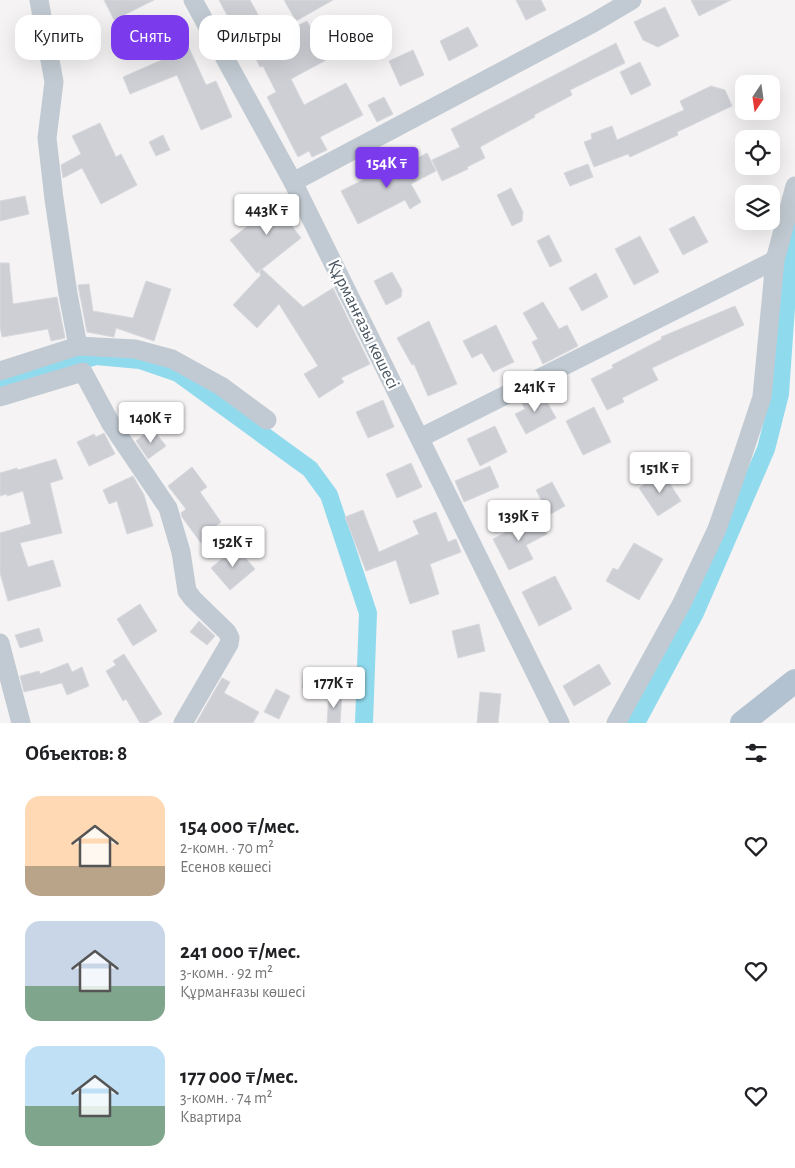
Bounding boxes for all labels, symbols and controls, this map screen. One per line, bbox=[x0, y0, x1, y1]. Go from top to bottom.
chip: Купить bbox=[15, 15, 101, 60]
chip: Снять bbox=[111, 15, 189, 60]
chip: Фильтры bbox=[199, 15, 300, 60]
chip: Новое bbox=[310, 15, 392, 60]
north arrow bbox=[735, 75, 780, 120]
map controls bbox=[735, 75, 780, 230]
button: locate bbox=[735, 130, 780, 175]
pin: 154K ₸ bbox=[346, 146, 428, 189]
text: 154K ₸ bbox=[366, 155, 408, 171]
button: layers bbox=[735, 185, 780, 230]
pin: 443K ₸ bbox=[226, 194, 308, 236]
text: 443K ₸ bbox=[245, 202, 289, 218]
street label: Құрманғазы көшесі bbox=[324, 257, 402, 392]
pin: 241K ₸ bbox=[494, 370, 576, 413]
text: 241K ₸ bbox=[514, 379, 556, 395]
pin: 140K ₸ bbox=[110, 402, 192, 444]
text: 140K ₸ bbox=[130, 410, 172, 426]
pin: 151K ₸ bbox=[619, 452, 701, 494]
text: 151K ₸ bbox=[641, 460, 679, 476]
pin: 139K ₸ bbox=[478, 500, 560, 542]
text: 139K ₸ bbox=[499, 508, 539, 524]
pin: 152K ₸ bbox=[192, 526, 274, 568]
text: 152K ₸ bbox=[213, 534, 253, 550]
pin: 177K ₸ bbox=[293, 666, 375, 709]
text: 177K ₸ bbox=[314, 675, 354, 691]
icon: filters bbox=[742, 739, 770, 767]
text: Объектов: 8 bbox=[25, 743, 127, 764]
icon: home bbox=[65, 816, 125, 876]
text: 154 000 ₸/мес. bbox=[180, 816, 300, 837]
icon: heart bbox=[742, 832, 770, 860]
text: 2-комн. · 70 m² bbox=[180, 840, 274, 856]
text: Есенов көшесі bbox=[180, 859, 272, 875]
icon: home bbox=[65, 941, 125, 1001]
text: 241 000 ₸/мес. bbox=[180, 941, 301, 962]
icon: heart bbox=[742, 957, 770, 985]
text: 3-комн. · 92 m² bbox=[180, 965, 273, 981]
text: Құрманғазы көшесі bbox=[180, 984, 306, 1000]
icon: home bbox=[65, 1066, 125, 1126]
text: 177 000 ₸/мес. bbox=[180, 1066, 298, 1087]
icon: heart bbox=[742, 1082, 770, 1110]
text: 3-комн. · 74 m² bbox=[180, 1090, 272, 1106]
text: Квартира bbox=[180, 1109, 242, 1125]

